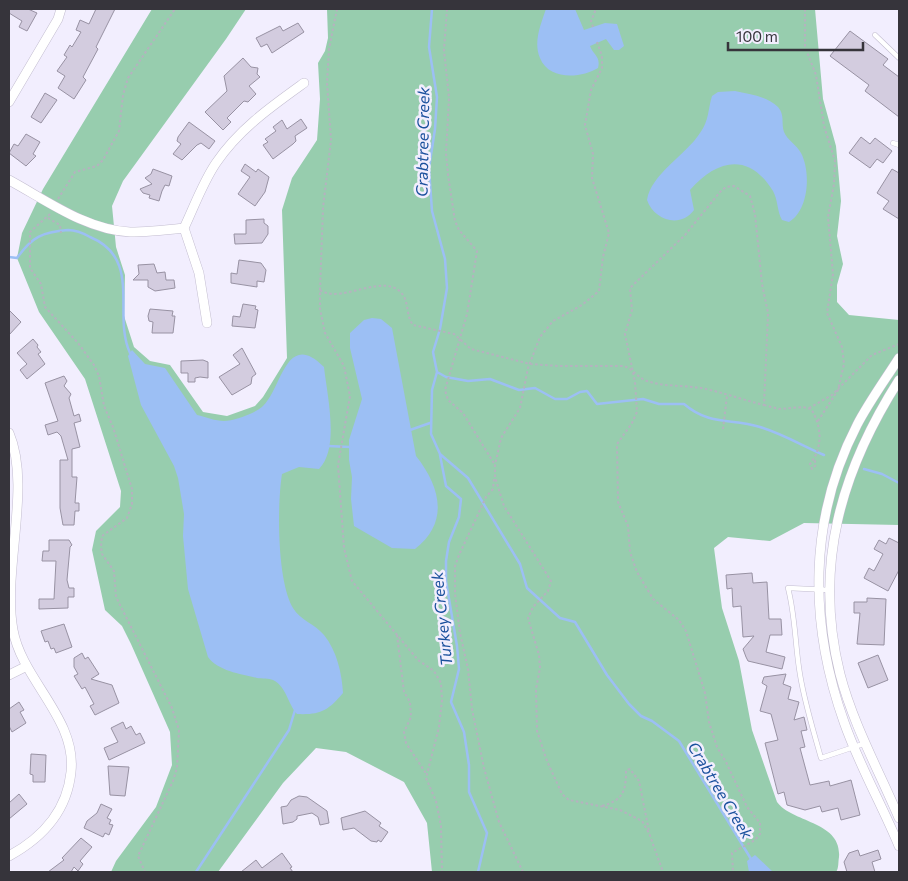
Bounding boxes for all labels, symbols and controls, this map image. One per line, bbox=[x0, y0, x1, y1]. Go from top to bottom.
scale bar bbox=[728, 20, 863, 52]
text: 100 m bbox=[736, 27, 778, 45]
water label: Crabtree Creek bbox=[412, 87, 432, 197]
water label: Turkey Creek bbox=[427, 571, 455, 667]
water label: Crabtree Creek bbox=[685, 738, 758, 842]

